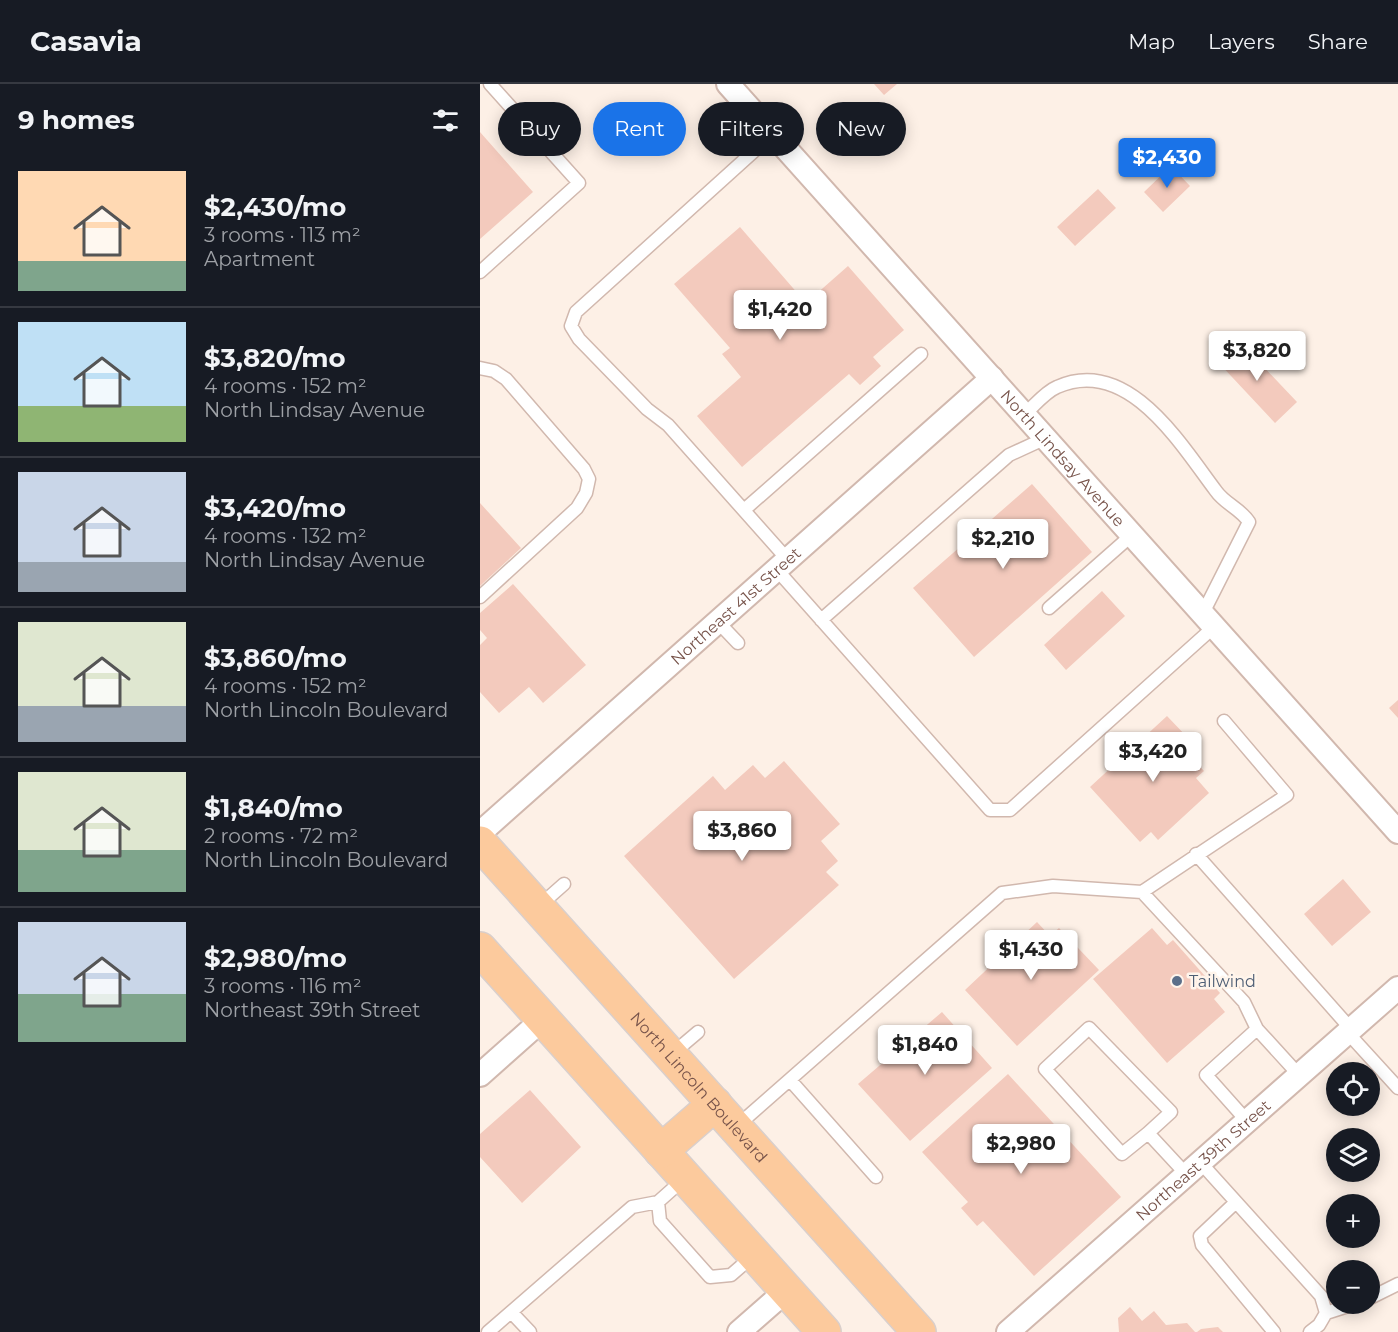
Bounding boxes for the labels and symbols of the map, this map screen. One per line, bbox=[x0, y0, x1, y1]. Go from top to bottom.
pin: $2,430 bbox=[1118, 138, 1216, 189]
pin: $1,420 bbox=[731, 290, 829, 341]
pin: $3,820 bbox=[1208, 331, 1306, 382]
street label: North Lindsay Avenue bbox=[997, 386, 1129, 530]
pin: $2,210 bbox=[954, 519, 1052, 570]
street label: Northeast 41st Street bbox=[667, 543, 805, 669]
pin: $3,420 bbox=[1104, 732, 1202, 783]
pin: $3,860 bbox=[693, 811, 791, 862]
pin: $1,430 bbox=[982, 930, 1080, 981]
place label: Tailwind bbox=[1189, 972, 1256, 991]
marker: Tailwind bbox=[1170, 974, 1184, 988]
street label: North Lincoln Boulevard bbox=[627, 1008, 772, 1166]
pin: $1,840 bbox=[876, 1025, 974, 1076]
street label: Northeast 39th Street bbox=[1132, 1095, 1275, 1224]
pin: $2,980 bbox=[972, 1124, 1070, 1175]

